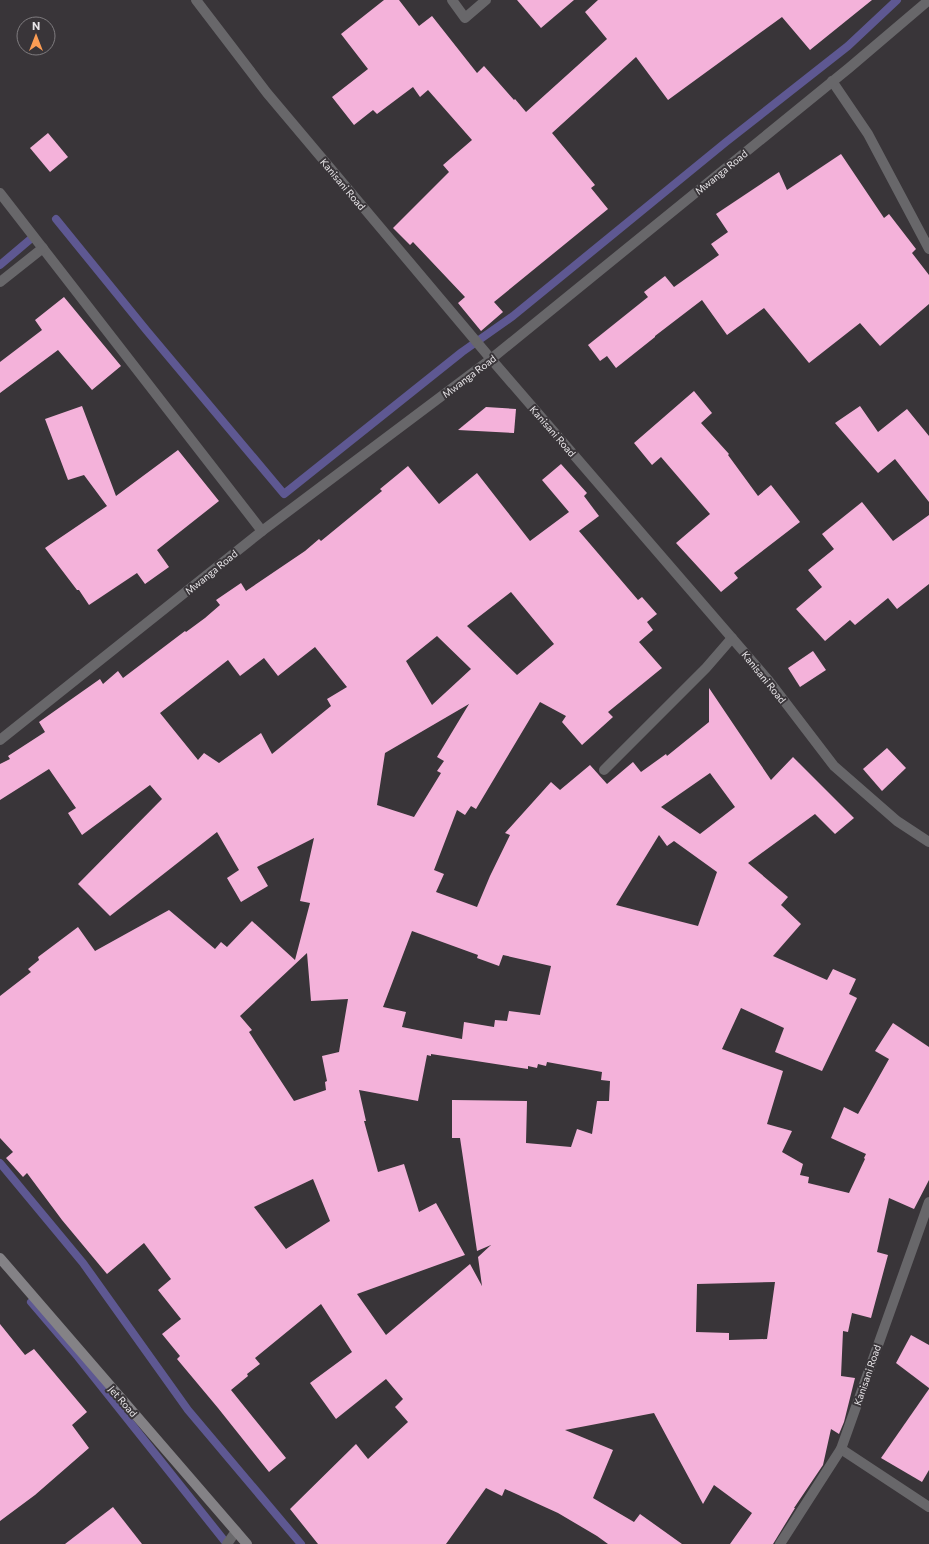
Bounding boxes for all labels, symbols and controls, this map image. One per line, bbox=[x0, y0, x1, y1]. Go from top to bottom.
north arrow bbox=[16, 16, 56, 56]
text: N bbox=[32, 19, 40, 32]
street label: Mwanga Road bbox=[692, 147, 750, 197]
street label: Kanisani Road bbox=[318, 156, 368, 212]
street label: Mwanga Road bbox=[440, 352, 498, 400]
street label: Kanisani Road bbox=[528, 403, 579, 459]
street label: Mwanga Road bbox=[182, 547, 240, 597]
street label: Kanisani Road bbox=[739, 649, 789, 706]
street label: Kanisani Road bbox=[851, 1343, 883, 1407]
street label: Jet Road bbox=[106, 1383, 140, 1419]

